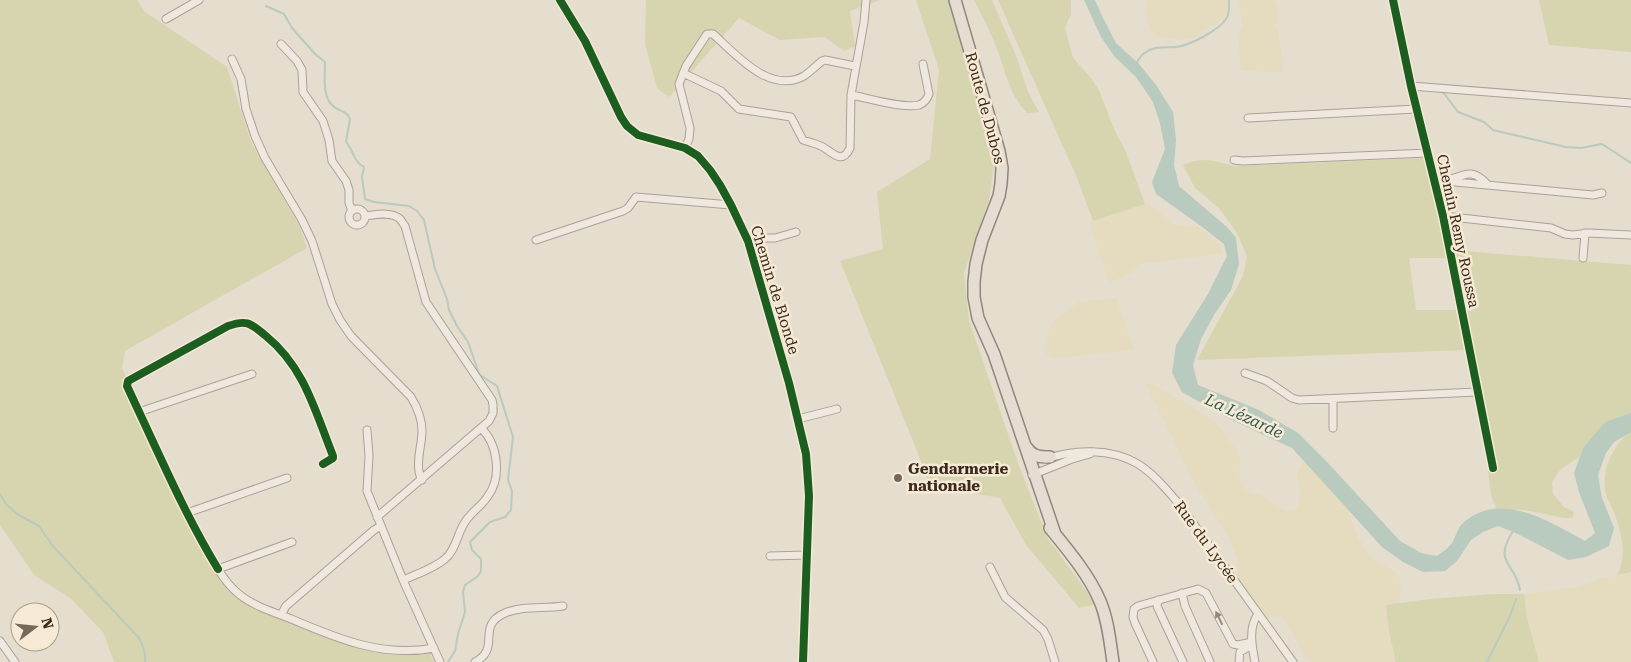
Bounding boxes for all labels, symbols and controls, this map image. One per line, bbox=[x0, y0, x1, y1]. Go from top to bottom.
street label: Route de Dubos bbox=[961, 50, 1009, 166]
street label: Chemin Remy Roussa bbox=[1433, 153, 1483, 309]
street label: Chemin de Blonde bbox=[747, 223, 803, 357]
water label: La Lézarde bbox=[1201, 389, 1286, 442]
place label: Gendarmerie nationale bbox=[908, 460, 1008, 495]
marker: Gendarmerie nationale bbox=[892, 472, 904, 484]
street label: Rue du Lycée bbox=[1170, 498, 1242, 586]
north arrow bbox=[10, 602, 60, 652]
one-way arrow bbox=[1215, 611, 1223, 625]
text: N bbox=[38, 616, 57, 631]

